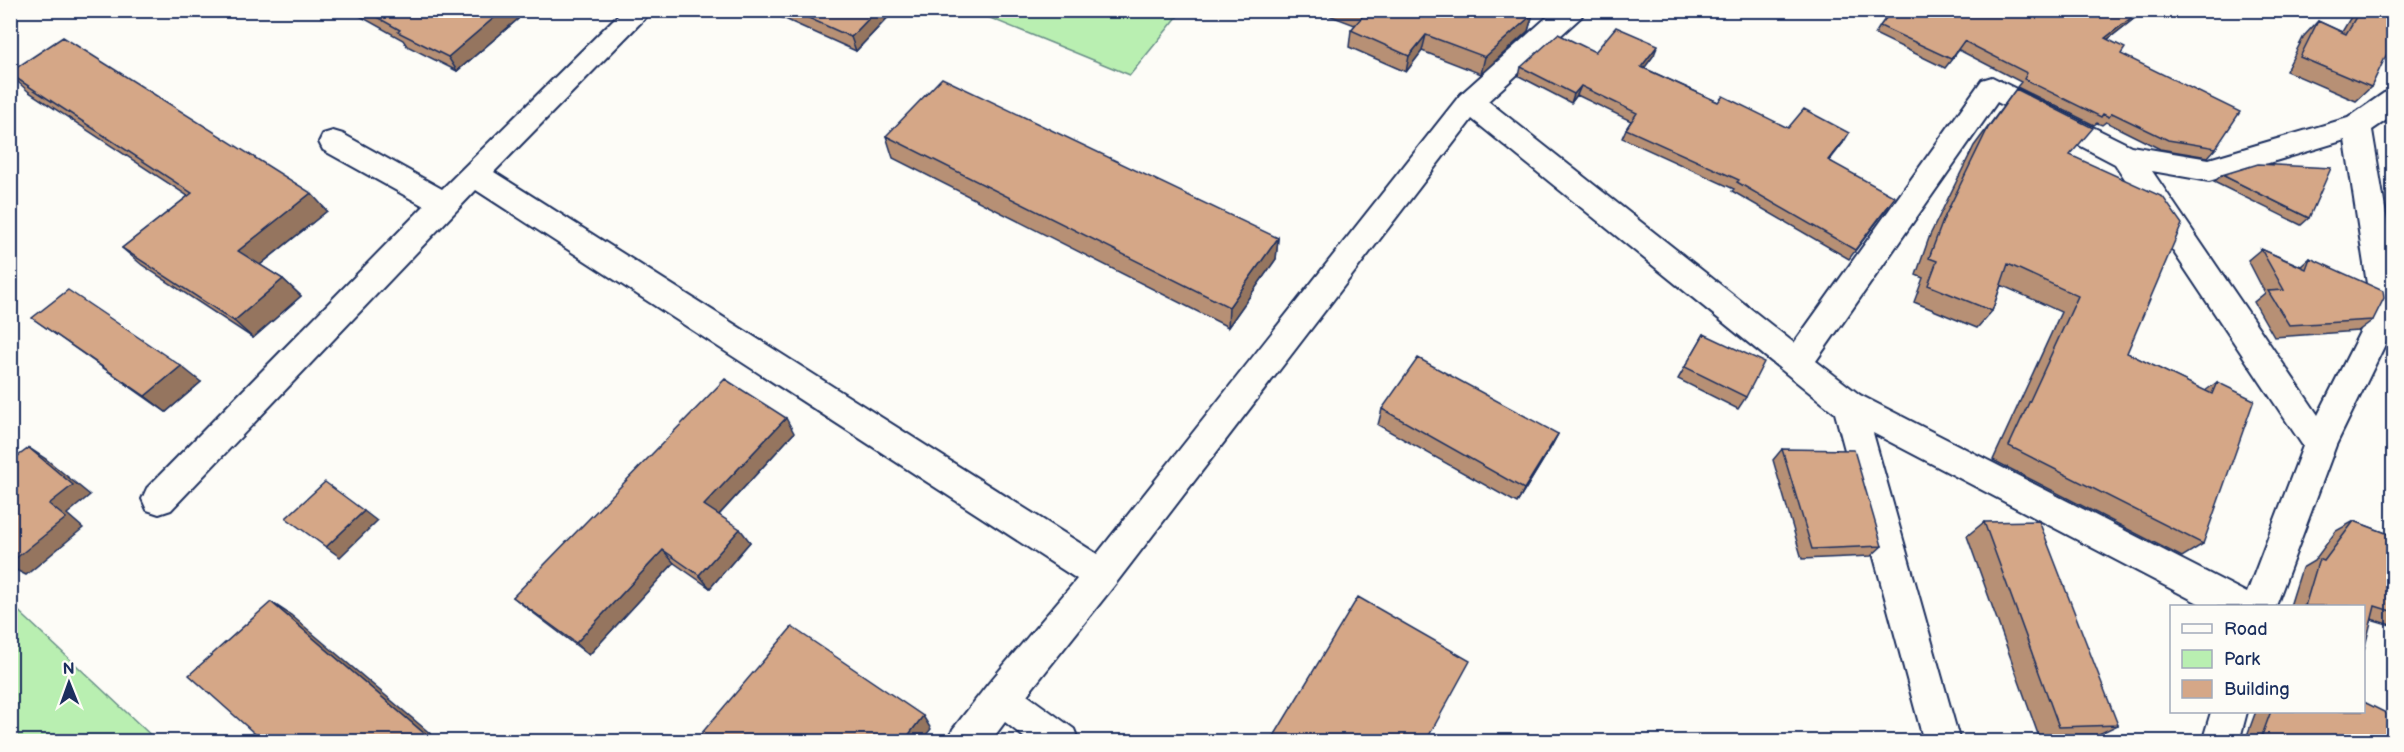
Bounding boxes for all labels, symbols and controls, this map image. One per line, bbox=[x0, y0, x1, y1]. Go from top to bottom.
legend bbox=[2170, 605, 2365, 713]
text: Road bbox=[2224, 619, 2268, 640]
text: Park bbox=[2224, 649, 2260, 670]
north arrow bbox=[39, 653, 99, 713]
text: N bbox=[63, 660, 75, 679]
text: Building bbox=[2224, 679, 2290, 700]

